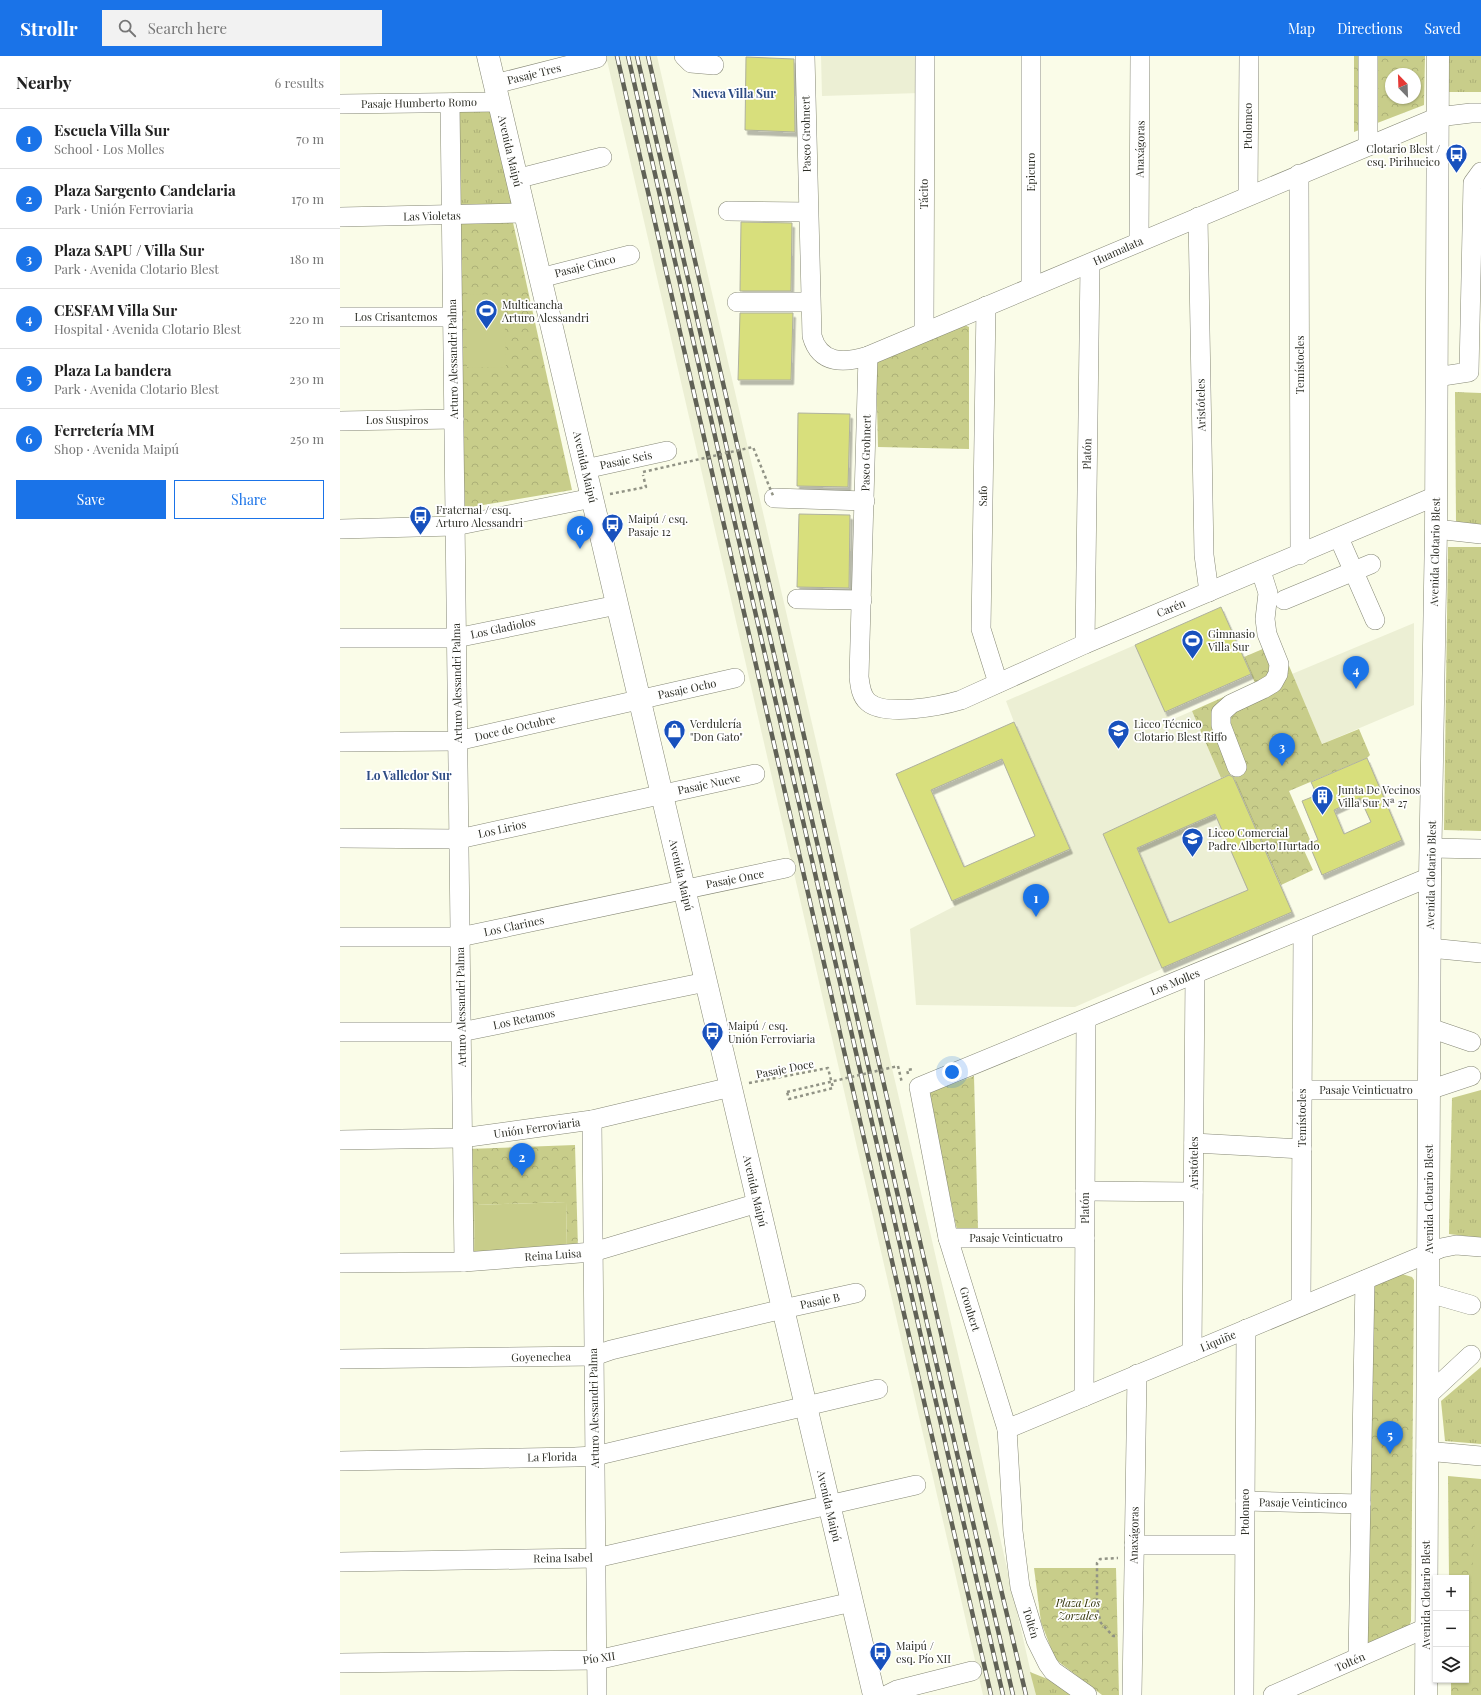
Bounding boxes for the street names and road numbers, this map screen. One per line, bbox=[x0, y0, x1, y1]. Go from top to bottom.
street label: Pasaje Tres bbox=[505, 60, 563, 87]
street label: Pasaje Humberto Romo bbox=[361, 94, 477, 111]
street label: Paseo Grohnert bbox=[797, 95, 814, 173]
street label: Ptolomeo bbox=[1240, 103, 1255, 149]
street label: Avenida Maipú bbox=[495, 113, 526, 189]
street label: Anaxágoras bbox=[1131, 120, 1147, 179]
street label: Epicuro bbox=[1023, 153, 1038, 191]
street label: Tácito bbox=[916, 179, 931, 209]
street label: Las Violetas bbox=[403, 207, 461, 224]
street label: Huamalata bbox=[1090, 233, 1146, 268]
street label: Pasaje Cinco bbox=[553, 251, 617, 280]
street label: Arturo Alessandri Palma bbox=[444, 298, 461, 420]
street label: Los Crisantemos bbox=[355, 309, 438, 324]
street label: Temístocles bbox=[1292, 336, 1307, 394]
street label: Aristóteles bbox=[1193, 378, 1208, 433]
street label: Los Suspiros bbox=[366, 412, 428, 427]
street label: Paseo Grohnert bbox=[857, 414, 874, 492]
street label: Avenida Maipú bbox=[570, 429, 601, 505]
street label: Platón bbox=[1079, 438, 1094, 470]
street label: Pasaje Seis bbox=[598, 447, 654, 472]
street label: Safo bbox=[975, 485, 990, 507]
street label: Avenida Clotario Blest bbox=[1426, 497, 1443, 608]
street label: Carén bbox=[1154, 595, 1188, 620]
street label: Los Gladiolos bbox=[469, 613, 537, 642]
street label: Arturo Alessandri Palma bbox=[448, 622, 465, 744]
street label: Pasaje Ocho bbox=[656, 675, 718, 702]
street label: Doce de Octubre bbox=[473, 711, 557, 744]
street label: Pasaje Nueve bbox=[676, 769, 742, 797]
street label: Los Lirios bbox=[476, 816, 527, 841]
street label: Avenida Clotario Blest bbox=[1422, 820, 1439, 931]
street label: Avenida Maipú bbox=[666, 837, 697, 913]
street label: Pasaje Once bbox=[704, 865, 766, 892]
street label: Los Clarines bbox=[482, 912, 546, 939]
street label: Arturo Alessandri Palma bbox=[452, 946, 469, 1068]
street label: Los Molles bbox=[1148, 965, 1202, 998]
street label: Los Retamos bbox=[492, 1005, 556, 1032]
street label: Pasaje Doce bbox=[755, 1055, 815, 1081]
street label: Pasaje Veinticuatro bbox=[1319, 1082, 1413, 1097]
street label: Temístocles bbox=[1294, 1089, 1309, 1147]
street label: Unión Ferroviaria bbox=[493, 1114, 582, 1141]
street label: Aristóteles bbox=[1186, 1136, 1201, 1190]
street label: Avenida Clotario Blest bbox=[1421, 1144, 1436, 1255]
street label: Avenida Maipú bbox=[740, 1153, 771, 1229]
street label: Platón bbox=[1077, 1192, 1092, 1224]
street label: Pasaje Veinticuatro bbox=[969, 1230, 1063, 1245]
street label: Reina Luisa bbox=[524, 1245, 582, 1264]
street label: Gronhert bbox=[957, 1285, 984, 1333]
street label: Pasaje B bbox=[799, 1289, 841, 1312]
street label: Liquiñe bbox=[1198, 1326, 1238, 1355]
street label: Arturo Alessandri Palma bbox=[585, 1347, 602, 1469]
street label: Goyenechea bbox=[511, 1348, 571, 1365]
street label: La Florida bbox=[527, 1449, 578, 1464]
street label: Avenida Maipú bbox=[814, 1468, 845, 1544]
street label: Ptolomeo bbox=[1237, 1489, 1252, 1535]
street label: Pasaje Veinticinco bbox=[1259, 1494, 1347, 1511]
street label: Anaxágoras bbox=[1125, 1506, 1141, 1565]
street label: Avenida Clotario Blest bbox=[1418, 1540, 1433, 1651]
street label: Reina Isabel bbox=[533, 1549, 593, 1566]
street label: Toltén bbox=[1020, 1606, 1043, 1640]
street label: Pío XII bbox=[582, 1648, 616, 1667]
street label: Toltén bbox=[1332, 1648, 1368, 1675]

